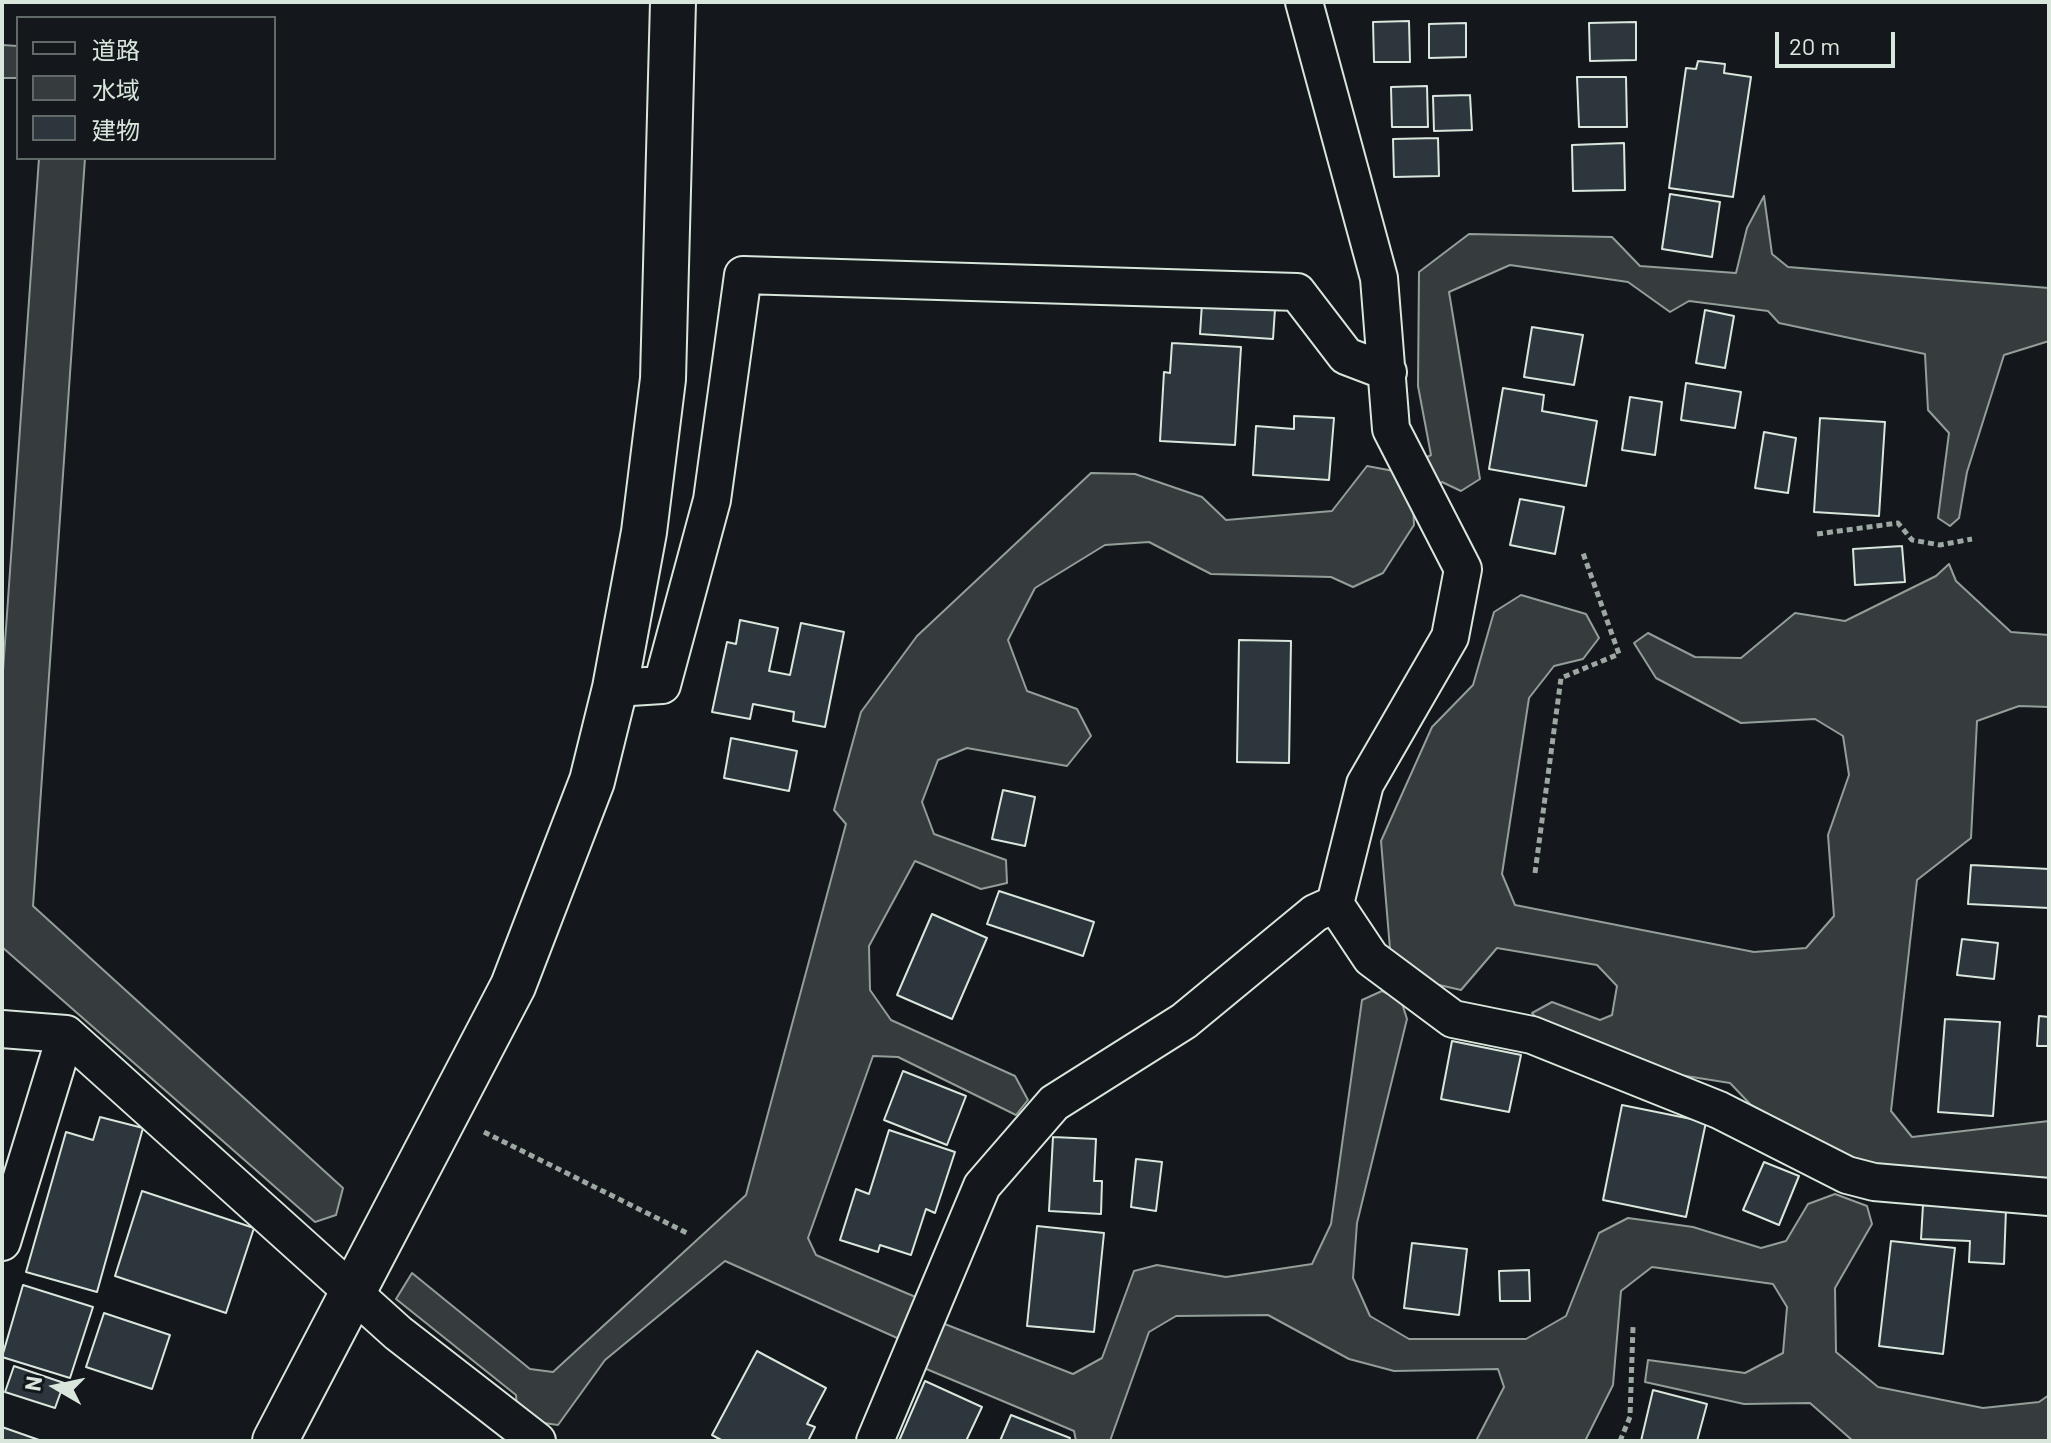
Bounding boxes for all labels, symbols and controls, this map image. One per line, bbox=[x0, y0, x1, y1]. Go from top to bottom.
legend bbox=[16, 16, 276, 160]
scale bar bbox=[1779, 16, 1899, 66]
text: 20 m bbox=[1789, 31, 1840, 60]
text: 道路 bbox=[92, 35, 140, 64]
text: 水域 bbox=[92, 75, 140, 104]
text: 建物 bbox=[92, 115, 140, 144]
north arrow bbox=[16, 1347, 96, 1427]
text: N bbox=[18, 1374, 46, 1393]

